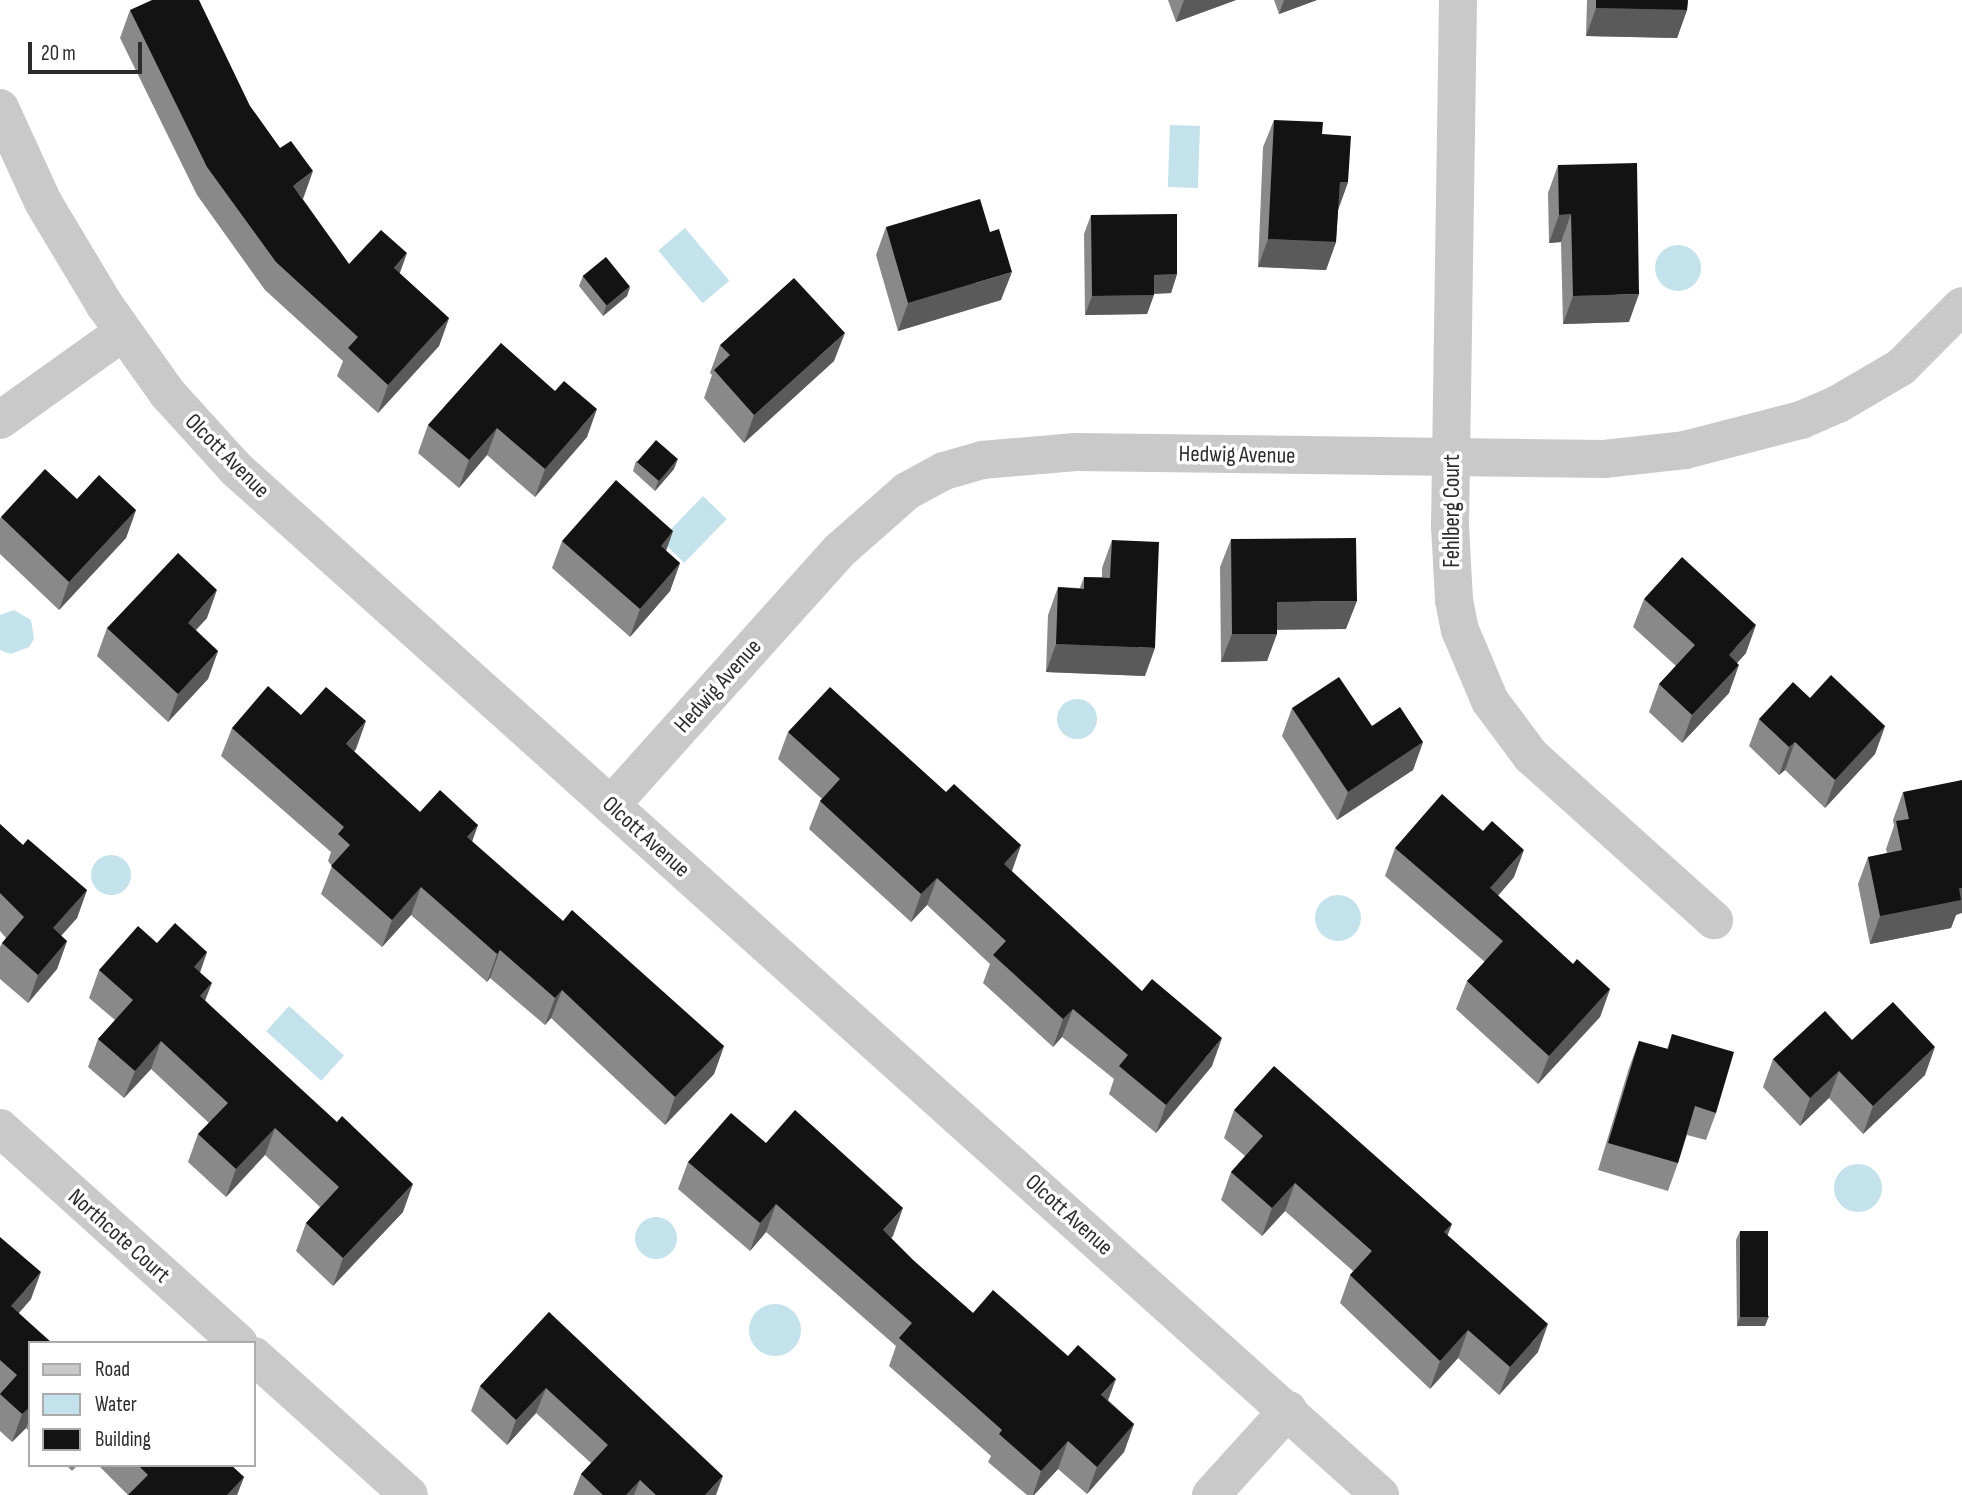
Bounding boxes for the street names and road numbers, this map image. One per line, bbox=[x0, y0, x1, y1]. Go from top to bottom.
street label: Olcott Avenue bbox=[179, 408, 275, 504]
street label: Hedwig Avenue bbox=[1178, 440, 1296, 470]
street label: Fehlberg Court bbox=[1438, 454, 1466, 568]
street label: Hedwig Avenue bbox=[669, 633, 767, 739]
street label: Olcott Avenue bbox=[597, 791, 695, 883]
street label: Olcott Avenue bbox=[1020, 1169, 1118, 1261]
street label: Northcote Court bbox=[62, 1183, 176, 1289]

